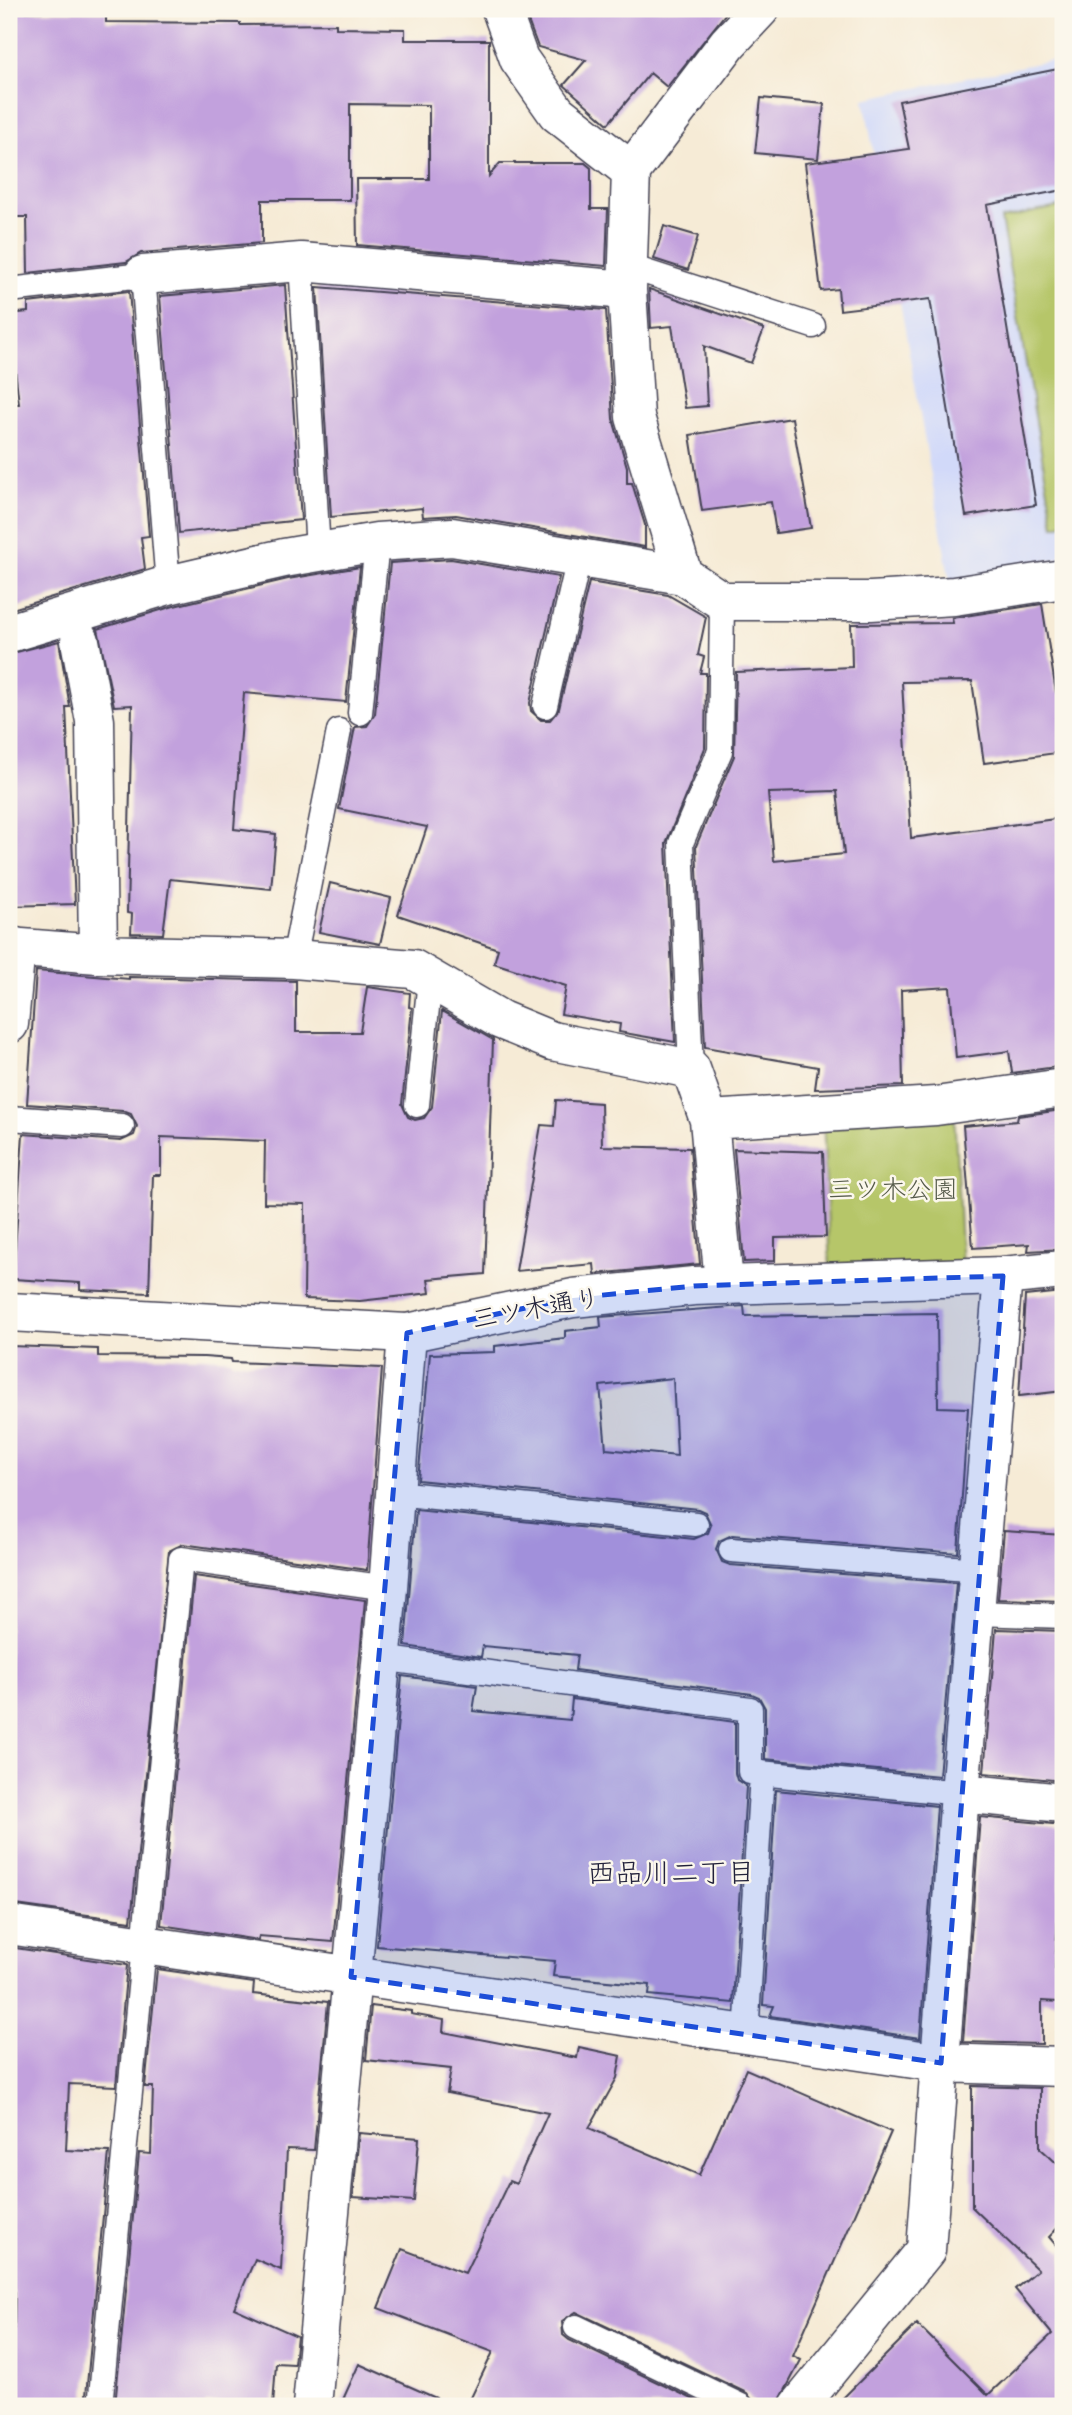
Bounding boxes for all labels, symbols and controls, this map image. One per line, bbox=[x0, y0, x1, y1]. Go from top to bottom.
park label: 三ツ木公園 bbox=[828, 1166, 958, 1212]
street label: 三ツ木通り bbox=[468, 1274, 604, 1342]
district label: 西品川二丁目 bbox=[587, 1848, 755, 1897]

